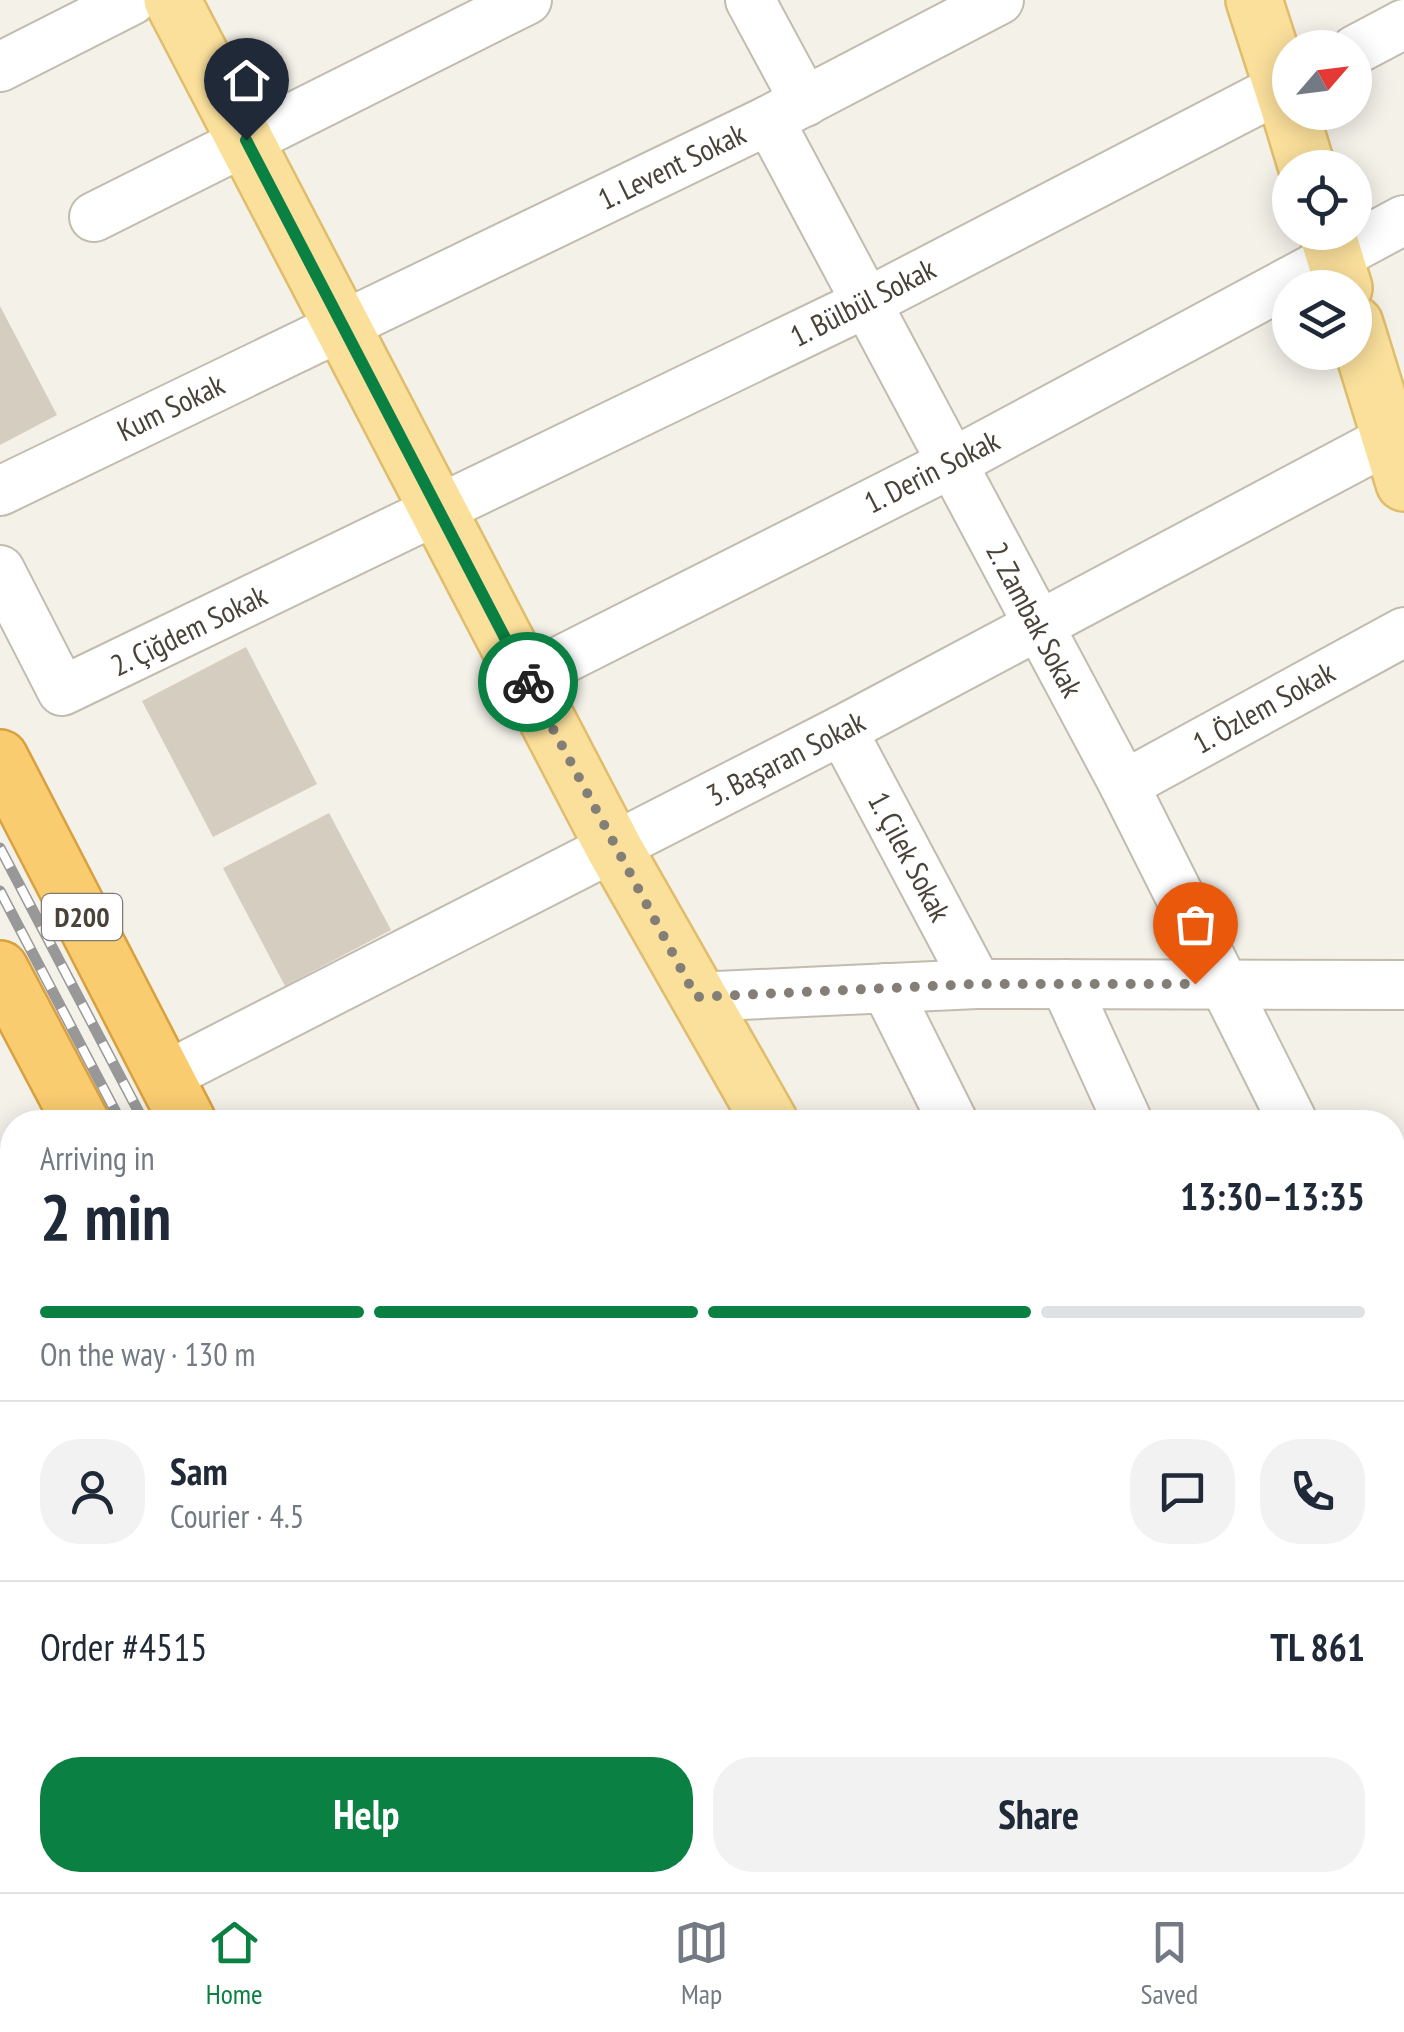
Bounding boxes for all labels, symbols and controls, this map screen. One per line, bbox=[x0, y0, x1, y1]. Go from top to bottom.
north arrow bbox=[1272, 30, 1372, 130]
map controls bbox=[1272, 30, 1372, 370]
pin bbox=[204, 38, 289, 141]
icon: home bbox=[219, 53, 274, 108]
street label: 1. Levent Sokak bbox=[591, 113, 752, 218]
button: locate bbox=[1272, 150, 1372, 250]
street label: 1. Bülbül Sokak bbox=[783, 248, 942, 355]
button: layers bbox=[1272, 270, 1372, 370]
street label: Kum Sokak bbox=[110, 364, 231, 449]
street label: 1. Derin Sokak bbox=[857, 420, 1006, 521]
street label: 2. Zambak Sokak bbox=[978, 535, 1093, 704]
street label: 2. Çiğdem Sokak bbox=[104, 575, 273, 684]
courier bbox=[478, 632, 578, 732]
street label: 1. Özlem Sokak bbox=[1185, 652, 1341, 762]
icon: bike bbox=[501, 655, 556, 710]
street label: 3. Başaran Sokak bbox=[700, 701, 871, 814]
street label: 1. Çilek Sokak bbox=[860, 785, 961, 928]
pin bbox=[1153, 882, 1238, 985]
road number: D200 bbox=[42, 894, 122, 940]
icon: bag bbox=[1168, 897, 1223, 952]
text: Arriving in bbox=[40, 1137, 155, 1179]
text: 13:30–13:35 bbox=[1180, 1171, 1365, 1220]
text: 2 min bbox=[40, 1174, 171, 1258]
text: On the way · 130 m bbox=[40, 1333, 255, 1375]
button: person bbox=[40, 1439, 145, 1544]
button: chat bbox=[1130, 1439, 1235, 1544]
button: phone bbox=[1260, 1439, 1365, 1544]
text: Sam bbox=[170, 1446, 228, 1495]
text: Courier · 4.5 bbox=[170, 1495, 304, 1537]
text: Order #4515 bbox=[40, 1622, 207, 1671]
text: TL 861 bbox=[1270, 1622, 1365, 1671]
button: Help bbox=[40, 1757, 693, 1872]
button: Share bbox=[713, 1757, 1365, 1872]
tab: Home bbox=[206, 1915, 263, 2012]
tab: Map bbox=[674, 1915, 729, 2012]
tab: Saved bbox=[1141, 1915, 1198, 2012]

